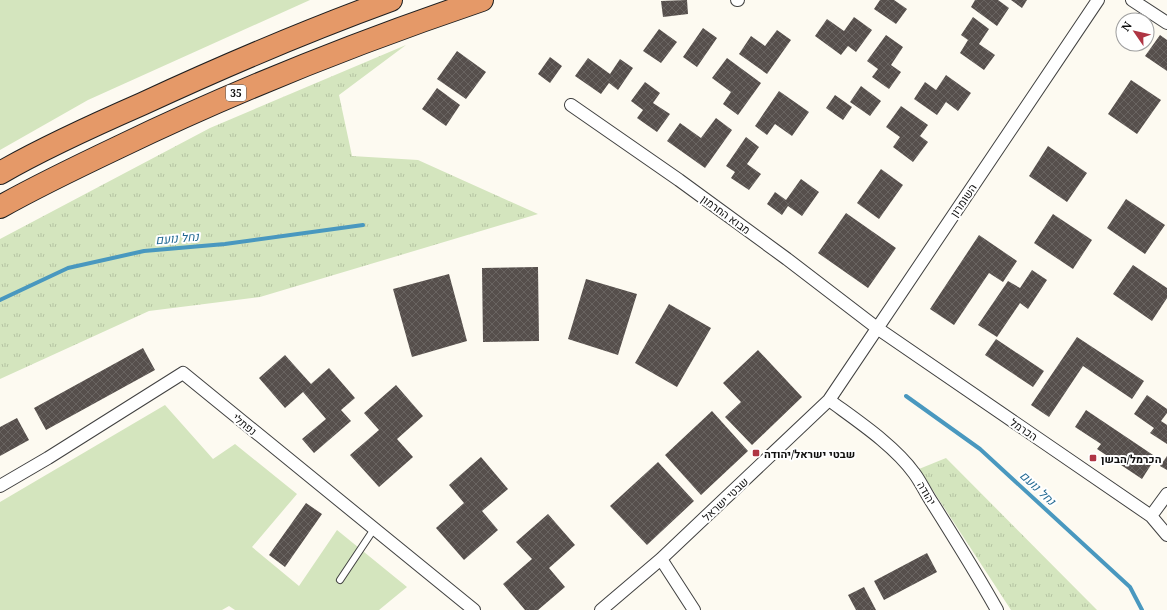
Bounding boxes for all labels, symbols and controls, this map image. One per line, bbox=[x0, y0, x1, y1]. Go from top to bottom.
north arrow bbox=[1115, 12, 1155, 52]
text: N bbox=[1118, 18, 1135, 34]
road number: 35 bbox=[226, 85, 246, 101]
street label: השומרון bbox=[946, 180, 980, 220]
street label: מבוא החרמון bbox=[698, 191, 754, 237]
water label: נחל נועם bbox=[155, 227, 201, 248]
street label: נפתלי bbox=[230, 410, 260, 438]
street label: הכרמל bbox=[1007, 414, 1041, 444]
place label: שבטי ישראל/יהודה bbox=[764, 446, 855, 461]
marker: שבטי ישראל/יהודה bbox=[751, 448, 761, 458]
place label: הכרמל/הבשן bbox=[1101, 451, 1162, 466]
marker: הכרמל/הבשן bbox=[1088, 453, 1098, 463]
water label: נחל נועם bbox=[1016, 467, 1061, 510]
street label: שבטי ישראל bbox=[699, 474, 751, 524]
street label: יהודה bbox=[914, 478, 940, 508]

